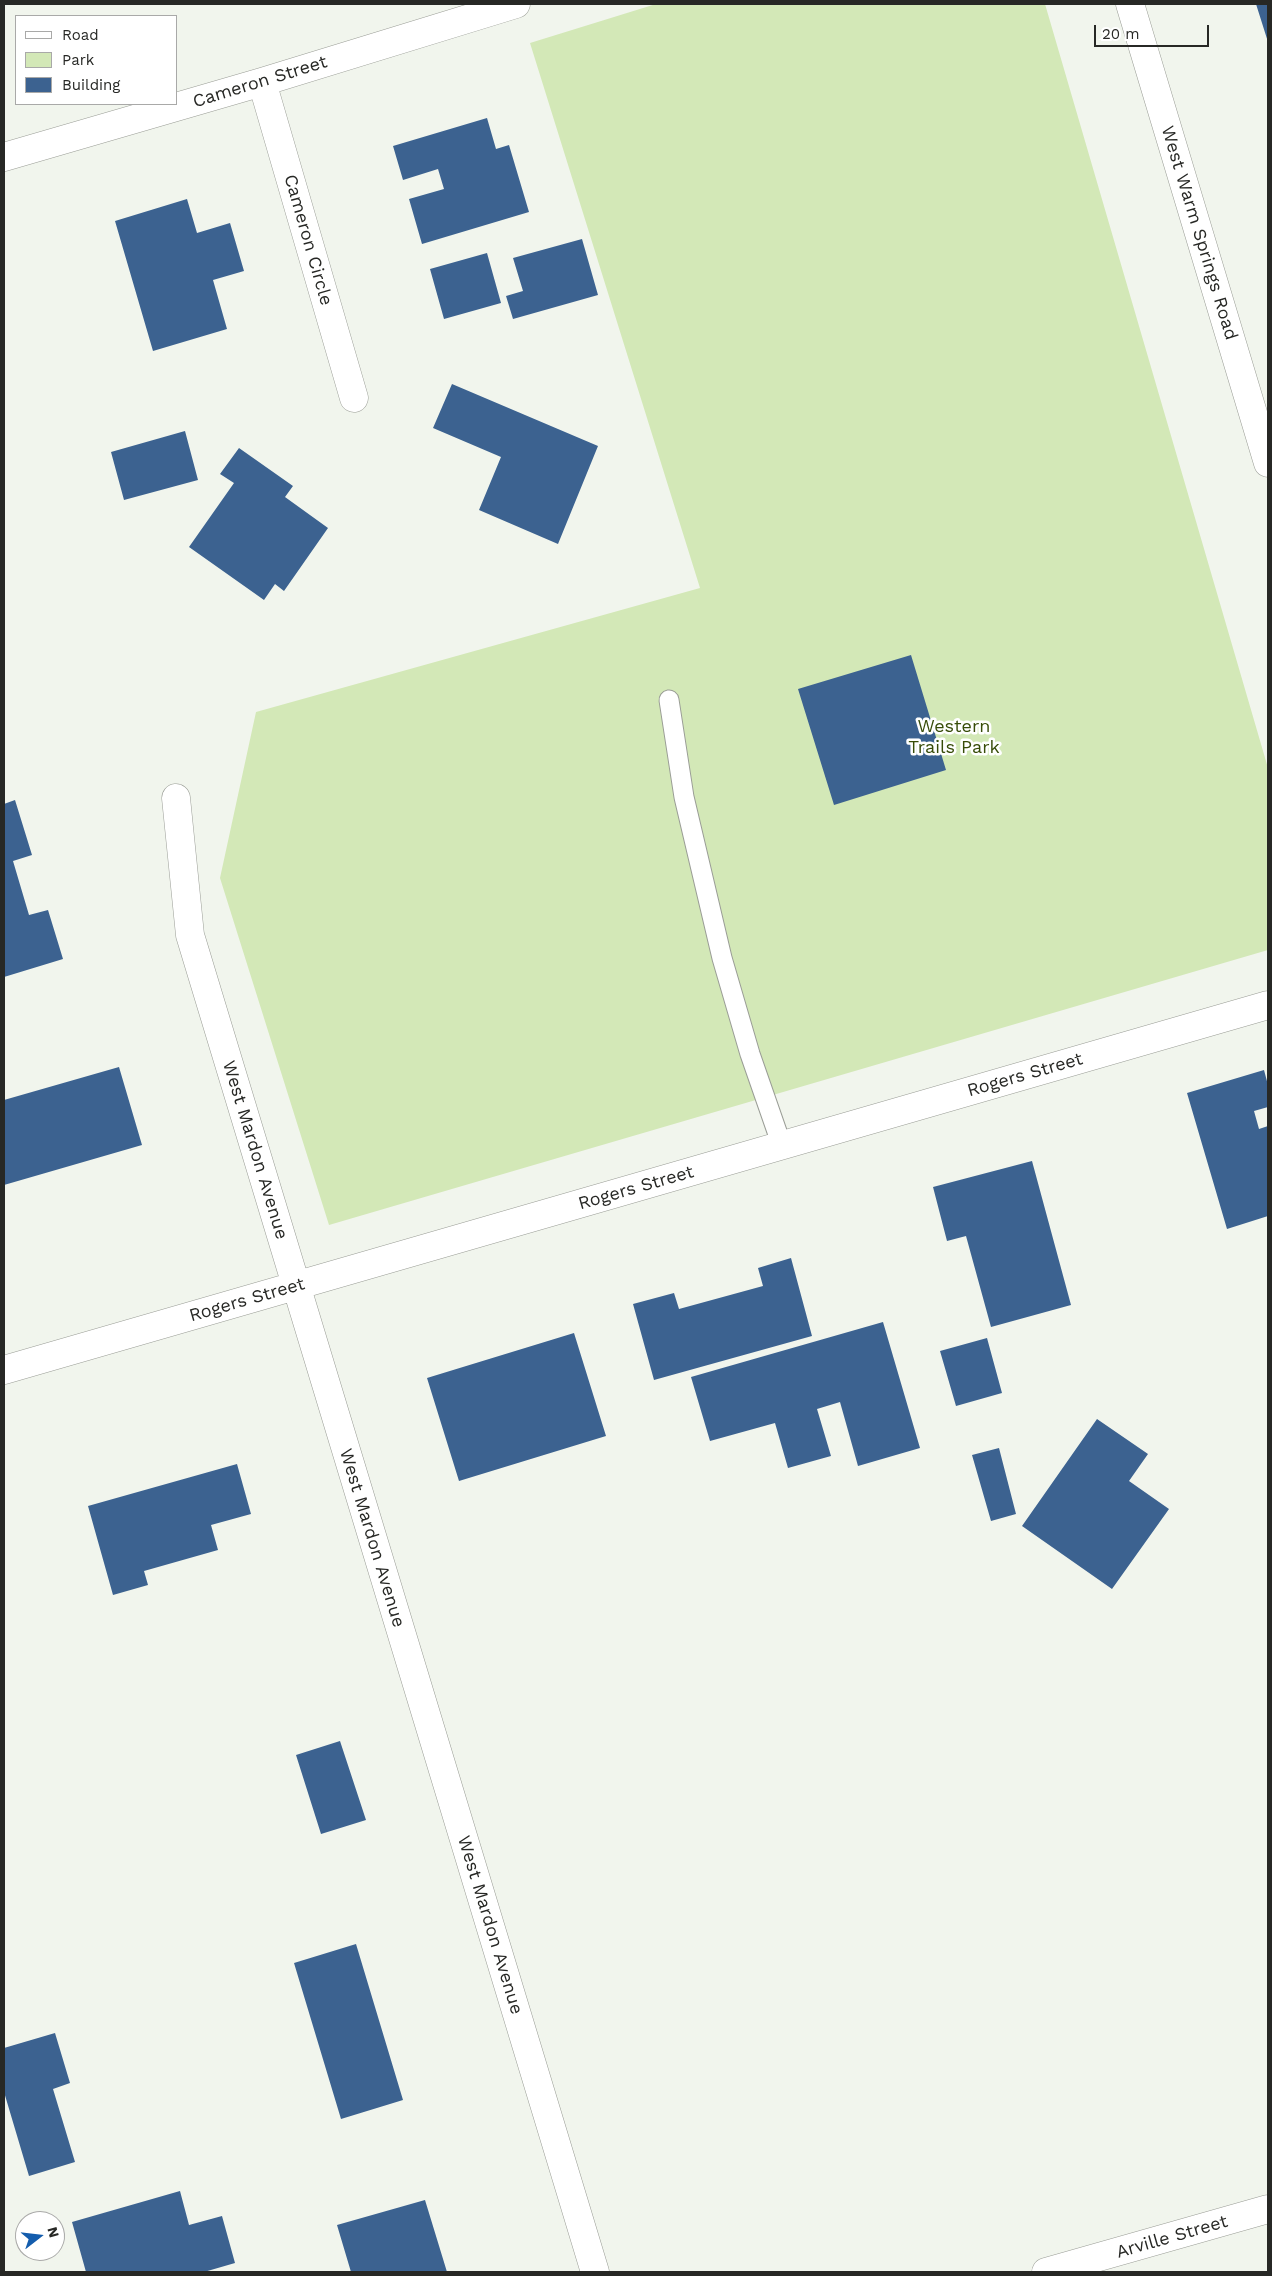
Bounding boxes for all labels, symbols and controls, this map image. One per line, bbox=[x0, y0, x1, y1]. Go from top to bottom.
legend bbox=[15, 15, 178, 105]
scale bar bbox=[1097, 15, 1212, 47]
text: 20 m bbox=[1102, 25, 1140, 43]
text: Road bbox=[62, 26, 99, 44]
text: Park bbox=[62, 51, 94, 69]
street label: Cameron Street bbox=[190, 51, 330, 113]
text: Building bbox=[62, 76, 120, 94]
street label: West Warm Springs Road bbox=[1156, 123, 1242, 343]
street label: Cameron Circle bbox=[279, 172, 337, 308]
park label: Western Trails Park bbox=[908, 716, 1000, 759]
street label: Rogers Street bbox=[965, 1048, 1085, 1102]
street label: West Mardon Avenue bbox=[218, 1058, 292, 1242]
street label: Rogers Street bbox=[576, 1161, 696, 1215]
street label: Rogers Street bbox=[187, 1273, 307, 1327]
street label: West Mardon Avenue bbox=[335, 1446, 409, 1630]
street label: West Mardon Avenue bbox=[453, 1833, 527, 2017]
north arrow bbox=[15, 2211, 65, 2261]
street label: Arville Street bbox=[1114, 2211, 1230, 2263]
text: N bbox=[44, 2225, 63, 2239]

